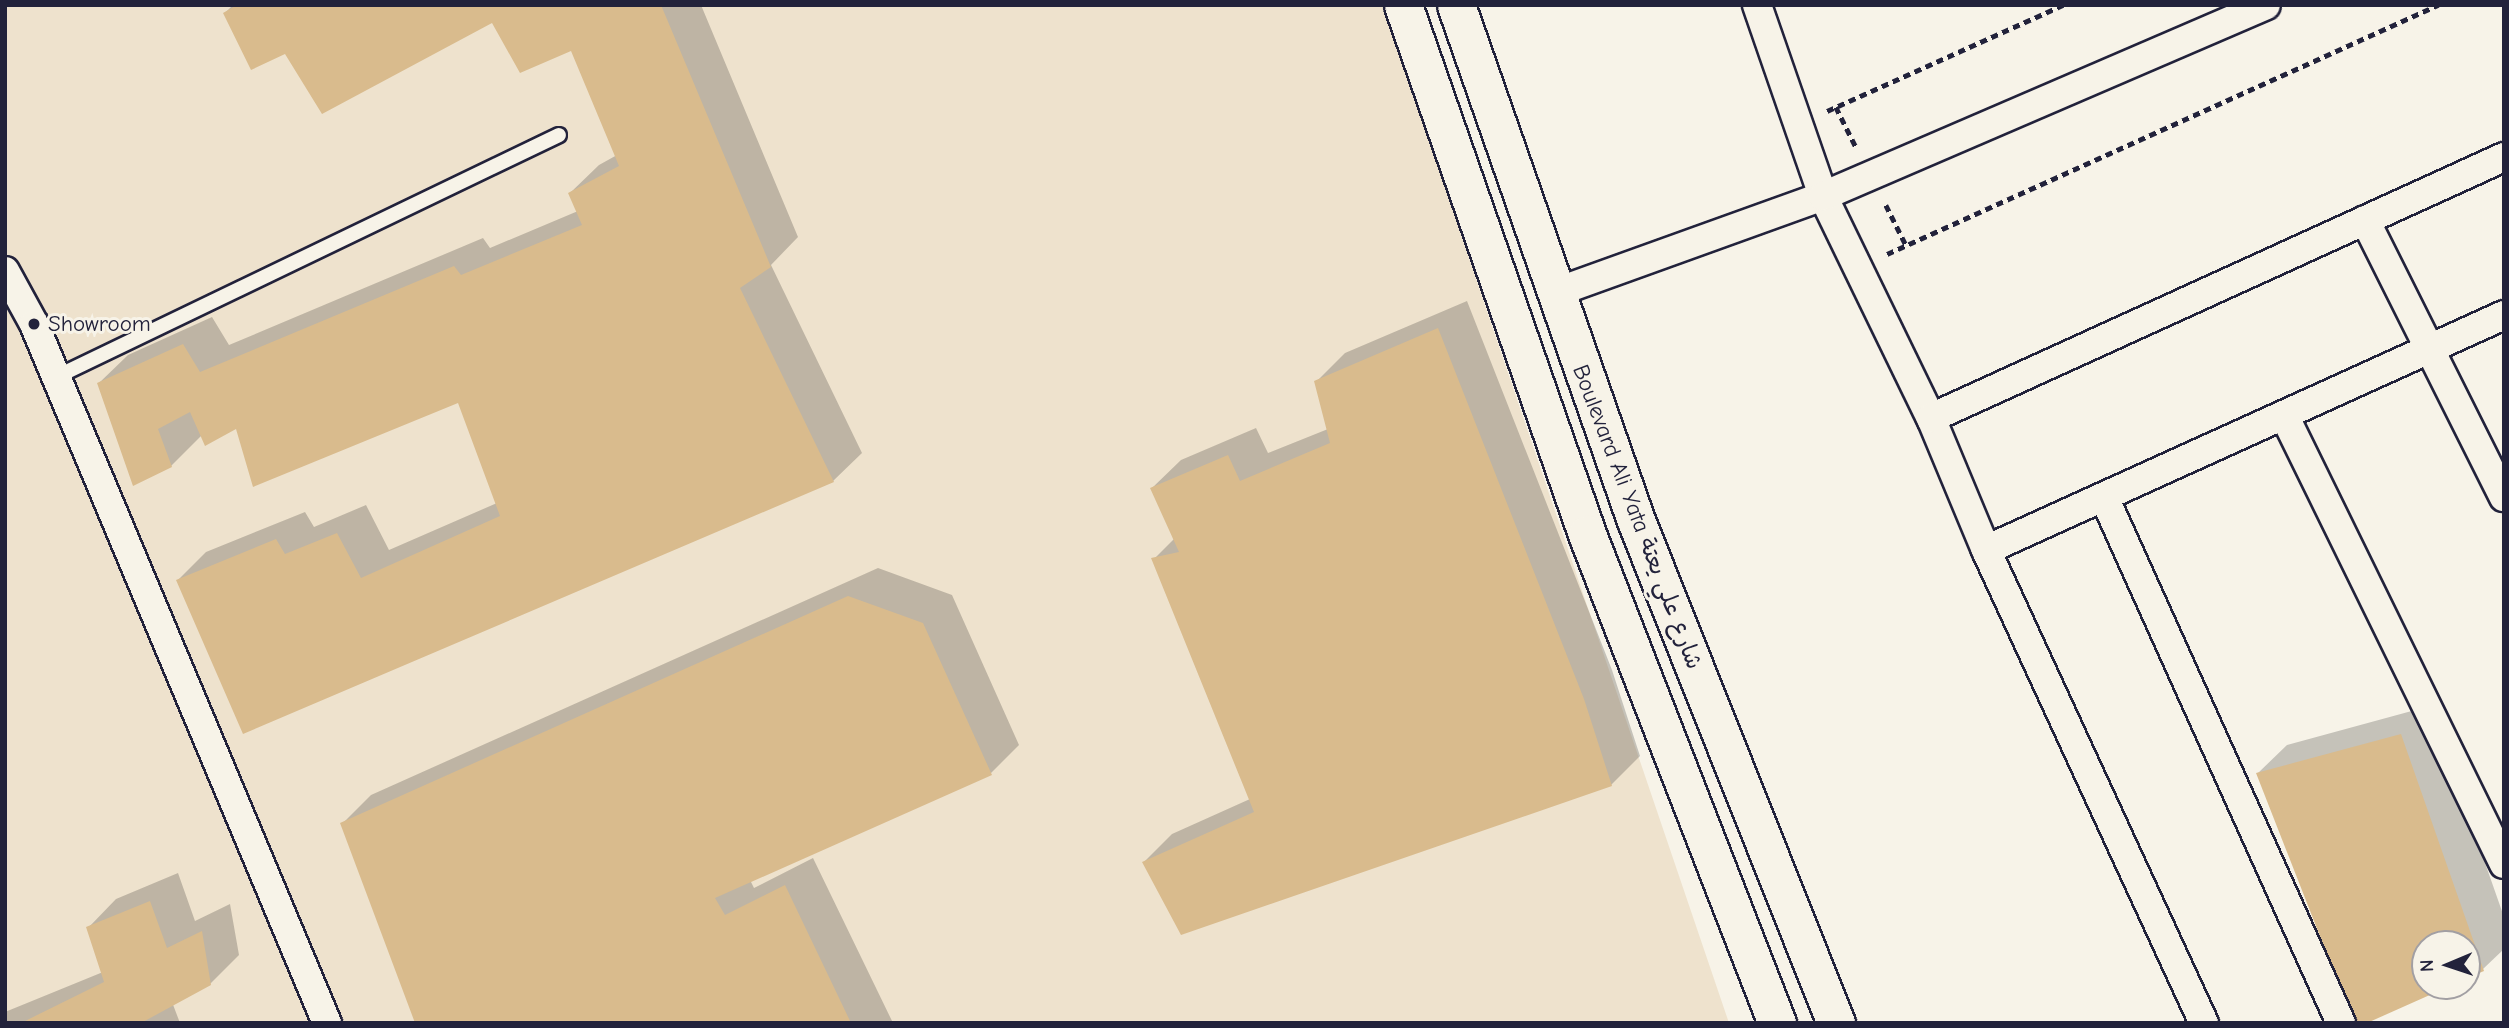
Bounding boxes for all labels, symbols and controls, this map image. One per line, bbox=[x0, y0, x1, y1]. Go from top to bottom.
place label: Showroom bbox=[48, 310, 151, 338]
marker: Showroom bbox=[26, 316, 42, 332]
street label: Boulevard Ali Yata شارع علي يعتة bbox=[1566, 361, 1708, 673]
north arrow bbox=[2411, 930, 2481, 1000]
text: N bbox=[2416, 959, 2438, 972]

